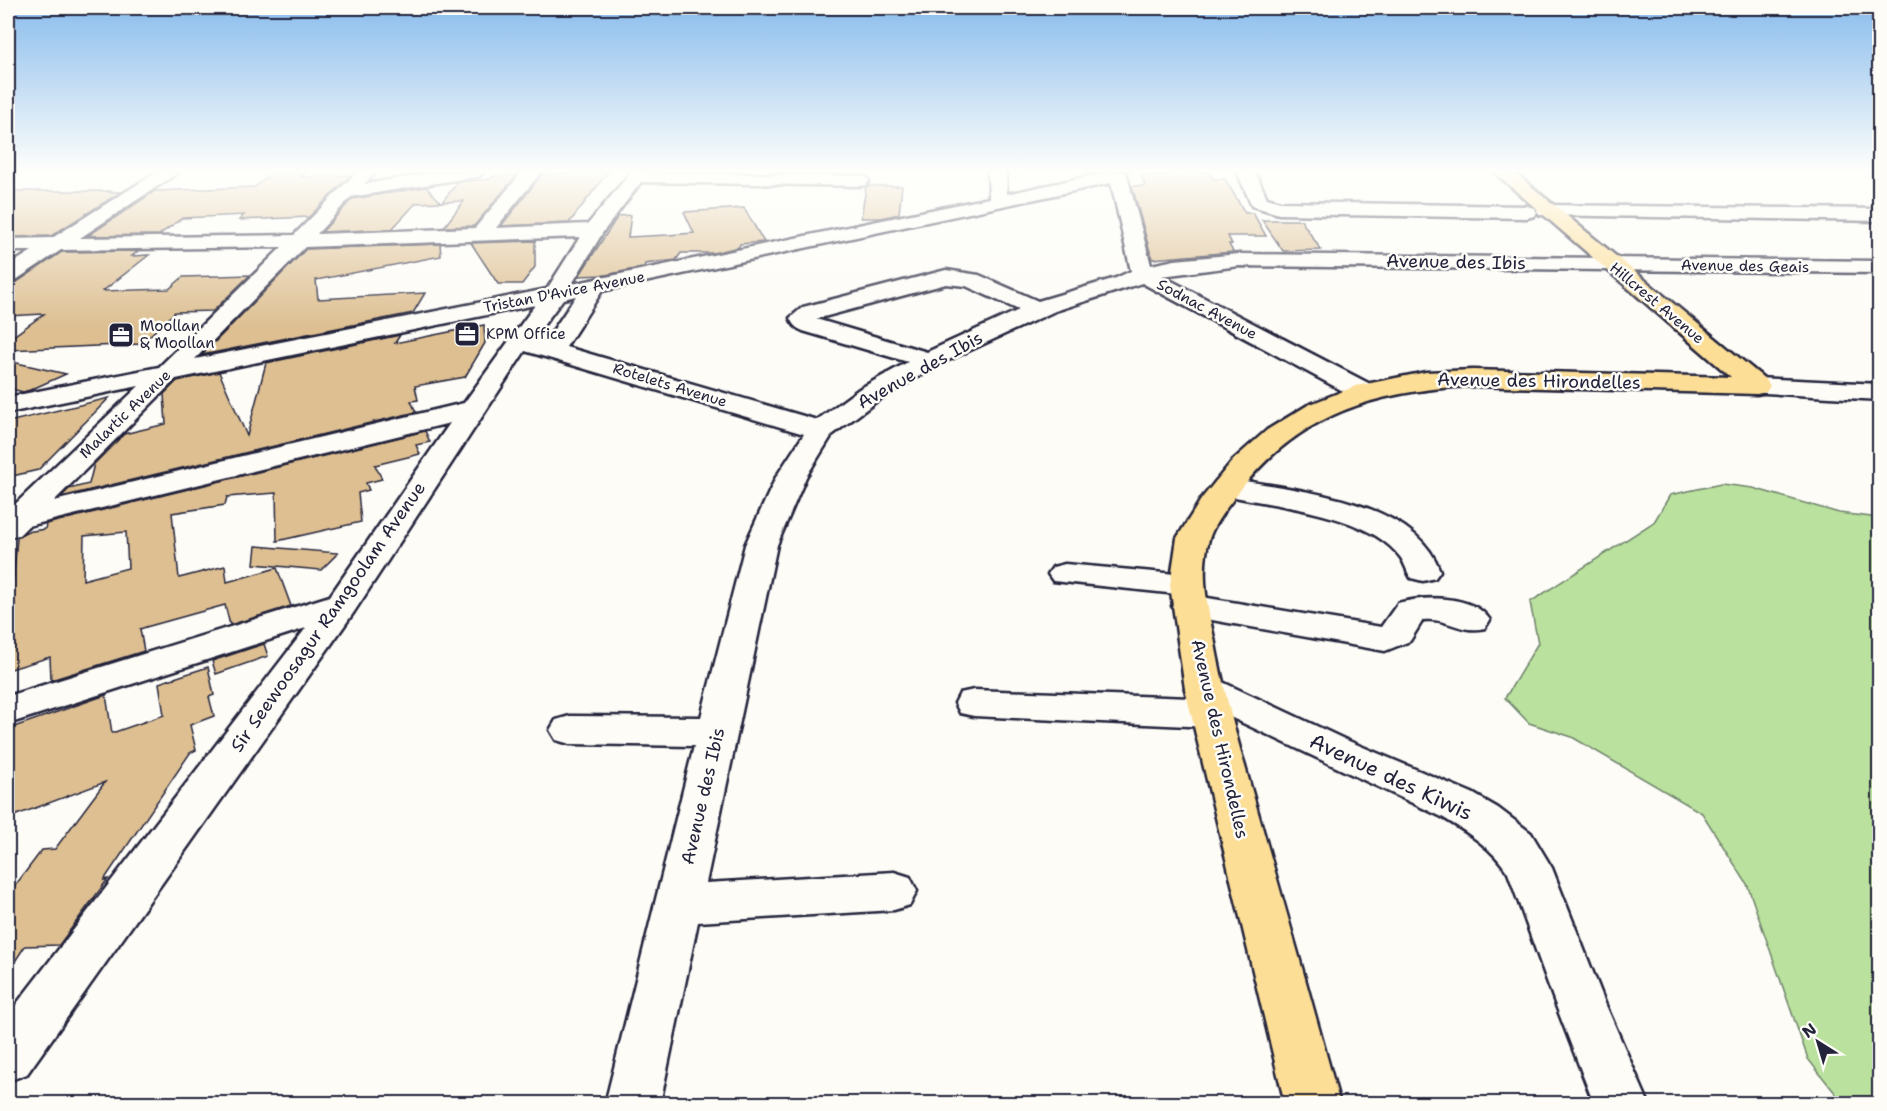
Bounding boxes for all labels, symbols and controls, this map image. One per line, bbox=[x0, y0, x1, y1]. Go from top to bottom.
street label: Avenue des Ibis bbox=[1386, 249, 1526, 275]
street label: Avenue des Geais bbox=[1681, 255, 1809, 277]
street label: Hillcrest Avenue bbox=[1606, 258, 1708, 348]
street label: Tristan D'Avice Avenue bbox=[482, 267, 646, 317]
street label: Sodnac Avenue bbox=[1153, 274, 1261, 344]
place label: Moollan & Moollan bbox=[140, 316, 214, 353]
office icon: KPM Office bbox=[452, 319, 482, 349]
office icon: Moollan & Moollan bbox=[106, 320, 136, 350]
place label: KPM Office bbox=[486, 324, 566, 344]
street label: Avenue des Ibis bbox=[853, 326, 987, 414]
street label: Rotelets Avenue bbox=[611, 358, 729, 412]
street label: Malartic Avenue bbox=[75, 365, 175, 463]
street label: Avenue des Hirondelles bbox=[1437, 367, 1641, 395]
street label: Sir Seewoosagur Ramgoolam Avenue bbox=[225, 477, 431, 757]
street label: Avenue des Hirondelles bbox=[1185, 637, 1255, 841]
street label: Avenue des Ibis bbox=[676, 725, 730, 867]
street label: Avenue des Kiwis bbox=[1305, 727, 1477, 827]
north arrow bbox=[1788, 1012, 1848, 1072]
text: N bbox=[1798, 1018, 1821, 1043]

